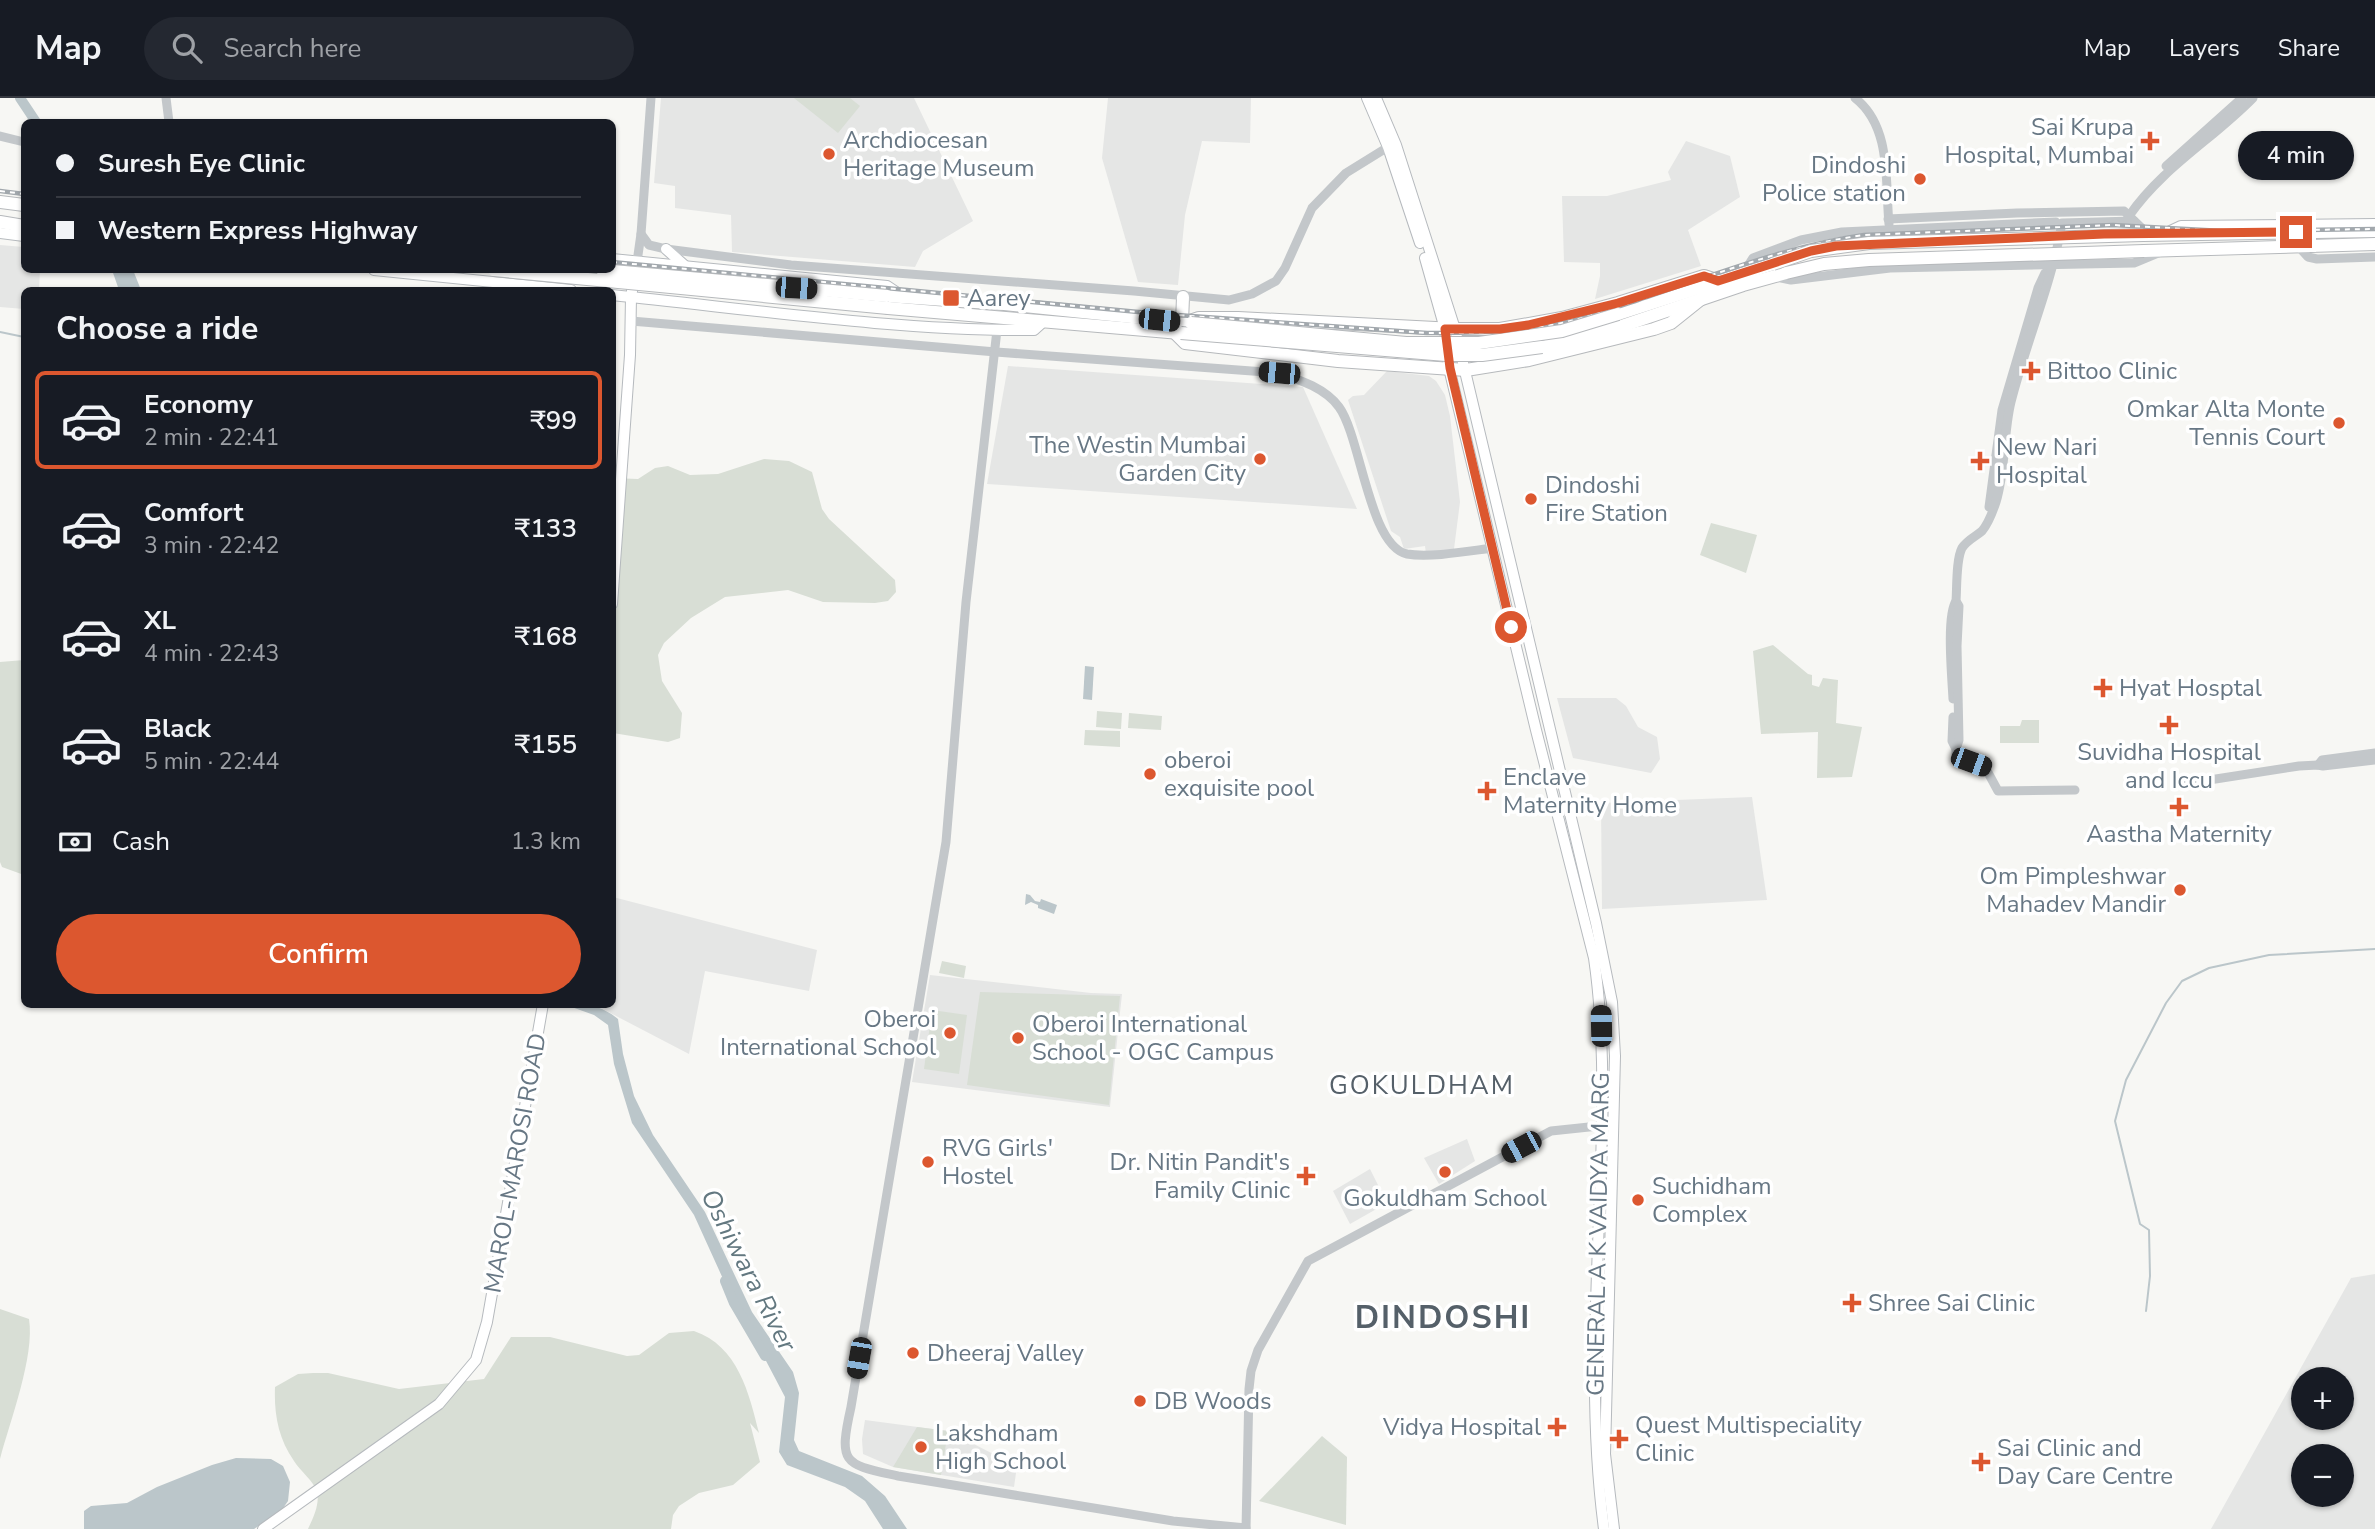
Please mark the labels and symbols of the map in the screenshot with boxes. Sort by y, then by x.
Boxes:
place label: Sai Krupa Hospital, Mumbai [1944,111,2134,171]
place label: Archdiocesan Heritage Museum [843,124,1035,184]
callout: 4 min [2238,130,2354,180]
marker: Sai Krupa Hospital, Mumbai [2140,131,2160,151]
marker: Archdiocesan Heritage Museum [821,146,837,162]
place label: Dindoshi Police station [1762,149,1906,209]
marker: Dindoshi Police station [1912,171,1928,187]
route end [2280,216,2312,248]
car [775,276,818,300]
place label: Aarey [967,282,1031,314]
marker: Aarey [941,288,961,308]
car [1138,307,1181,333]
place label: Bittoo Clinic [2047,355,2177,387]
car [1258,361,1301,385]
marker: Bittoo Clinic [2021,361,2041,381]
place label: Omkar Alta Monte Tennis Court [2126,393,2326,453]
marker: Omkar Alta Monte Tennis Court [2331,415,2347,431]
place label: The Westin Mumbai Garden City [1029,429,1247,489]
place label: New Nari Hospital [1996,431,2097,491]
marker: The Westin Mumbai Garden City [1252,451,1268,467]
marker: New Nari Hospital [1970,451,1990,471]
place label: Dindoshi Fire Station [1545,469,1668,529]
marker: Dindoshi Fire Station [1523,491,1539,507]
route start [1495,611,1527,643]
place label: Hyat Hosptal [2119,672,2262,704]
marker: Hyat Hosptal [2093,678,2113,698]
marker: Suvidha Hospital and Iccu [2159,715,2179,735]
place label: Suvidha Hospital and Iccu [2077,736,2261,796]
place label: oberoi exquisite pool [1164,744,1314,804]
car [1948,745,1995,779]
place label: Enclave Maternity Home [1503,761,1677,821]
marker: oberoi exquisite pool [1142,766,1158,782]
marker: Enclave Maternity Home [1477,781,1497,801]
marker: Aastha Maternity [2169,797,2189,817]
place label: Aastha Maternity [2086,818,2272,850]
place label: Om Pimpleshwar Mahadev Mandir [1980,860,2166,920]
marker: Om Pimpleshwar Mahadev Mandir [2172,882,2188,898]
place label: Oberoi International School [720,1003,936,1063]
car [1591,1005,1612,1047]
place label: Oberoi International School - OGC Campus [1032,1008,1274,1068]
marker: Oberoi International School [942,1025,958,1041]
street label: MAROL-MAROSI ROAD [476,1030,554,1296]
marker: Oberoi International School - OGC Campus [1010,1030,1026,1046]
district label: GOKULDHAM [1329,1068,1515,1103]
street label: GENERAL A K VAIDYA MARG [1579,1072,1617,1396]
car [1498,1128,1545,1166]
place label: RVG Girls' Hostel [942,1132,1053,1192]
place label: Dr. Nitin Pandit's Family Clinic [1110,1146,1290,1206]
marker: RVG Girls' Hostel [920,1154,936,1170]
marker: Gokuldham School [1437,1164,1453,1180]
marker: Dr. Nitin Pandit's Family Clinic [1296,1166,1316,1186]
place label: Suchidham Complex [1652,1170,1771,1230]
place label: Gokuldham School [1343,1182,1547,1214]
water label: Oshiwara River [693,1183,805,1358]
marker: Suchidham Complex [1630,1192,1646,1208]
place label: Shree Sai Clinic [1868,1287,2035,1319]
marker: Shree Sai Clinic [1842,1293,1862,1313]
district label: DINDOSHI [1355,1296,1531,1339]
car [846,1335,873,1381]
place label: Dheeraj Valley [927,1337,1085,1369]
marker: Dheeraj Valley [905,1345,921,1361]
place label: DB Woods [1154,1385,1271,1417]
marker: DB Woods [1132,1393,1148,1409]
place label: Quest Multispeciality Clinic [1635,1409,1862,1469]
place label: Vidya Hospital [1382,1411,1541,1443]
place label: Lakshdham High School [935,1417,1066,1477]
marker: Vidya Hospital [1547,1417,1567,1437]
marker: Quest Multispeciality Clinic [1609,1429,1629,1449]
place label: Sai Clinic and Day Care Centre [1997,1432,2173,1492]
marker: Lakshdham High School [913,1439,929,1455]
marker: Sai Clinic and Day Care Centre [1971,1452,1991,1472]

